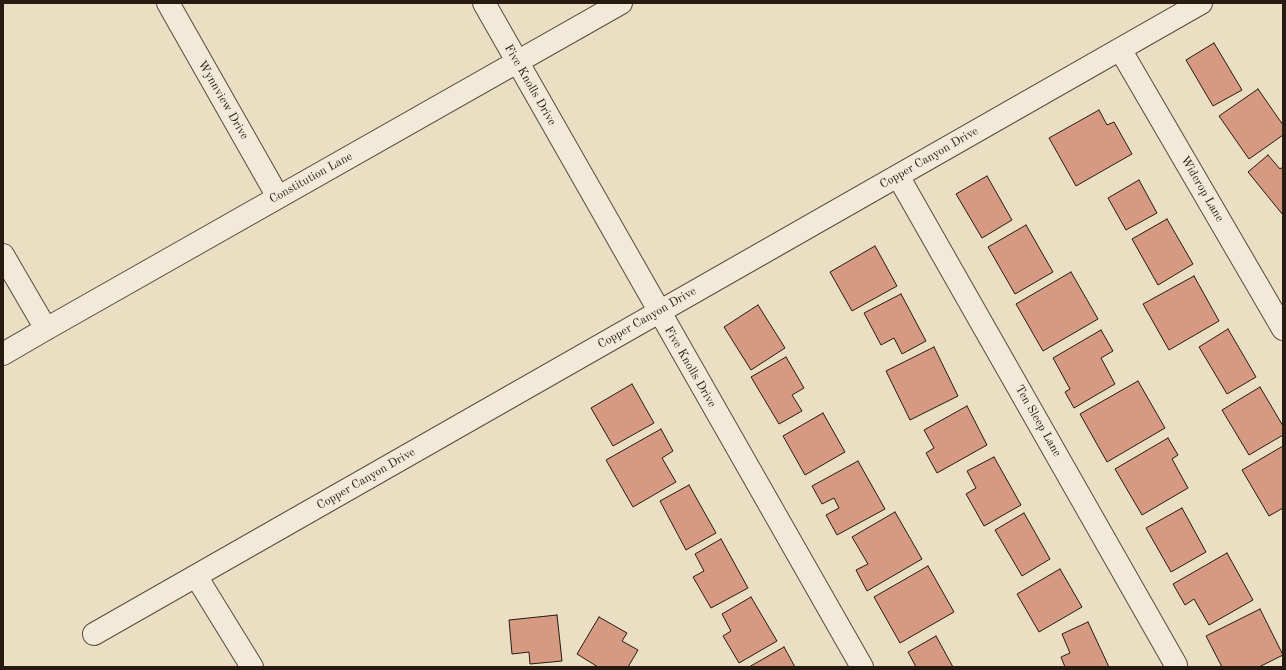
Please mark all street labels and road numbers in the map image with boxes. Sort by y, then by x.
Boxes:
street label: Five Knolls Drive [501,42,559,128]
street label: Wynnview Drive [195,58,251,142]
street label: Copper Canyon Drive [877,124,981,192]
street label: Constitution Lane [267,149,355,207]
street label: Widerop Lane [1177,153,1227,225]
street label: Copper Canyon Drive [595,284,699,352]
street label: Five Knolls Drive [661,324,719,410]
street label: Ten Sleep Lane [1012,383,1064,459]
street label: Copper Canyon Drive [314,445,418,513]

